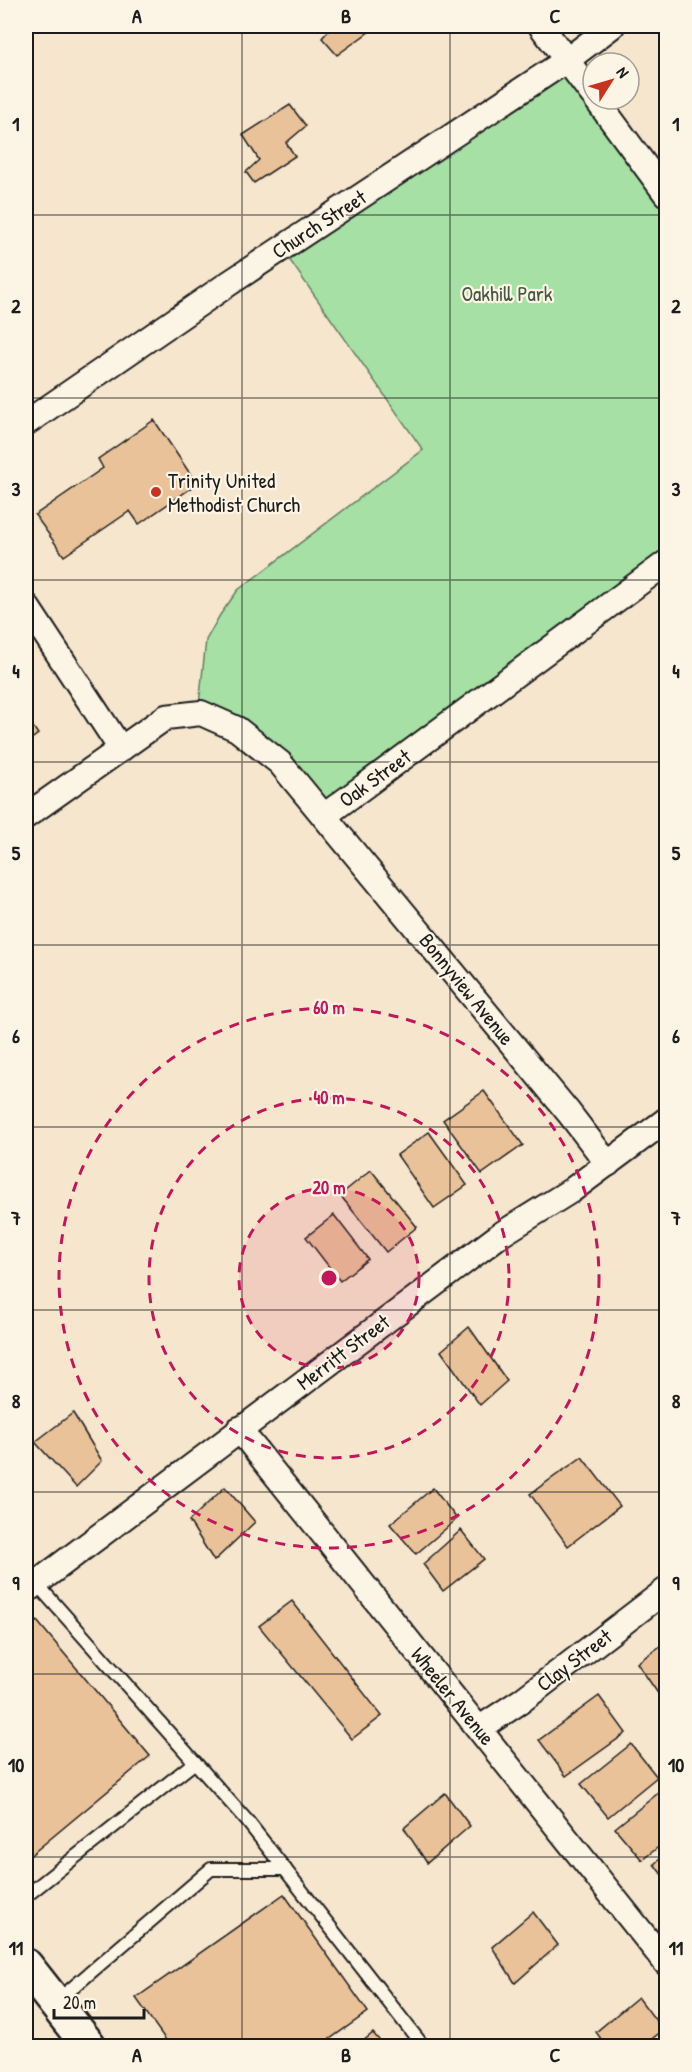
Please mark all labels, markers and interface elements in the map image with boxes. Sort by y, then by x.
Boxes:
text: A [132,2,142,29]
text: B [341,2,351,29]
text: C [550,2,561,29]
north arrow [581,51,641,111]
text: N [612,62,635,82]
text: 1 [12,110,20,137]
text: 1 [672,110,680,137]
street label: Church Street [266,182,373,265]
park label: Oakhill Park [461,279,553,308]
text: 2 [11,292,21,319]
text: 2 [671,292,681,319]
place label: Trinity United Methodist Church [168,466,300,519]
text: 3 [12,475,21,502]
text: 3 [672,475,681,502]
marker: Trinity United Methodist Church [149,485,163,499]
text: 4 [12,657,20,684]
text: 4 [672,657,680,684]
street label: Oak Street [333,742,417,814]
text: 5 [12,839,21,866]
text: 5 [672,839,681,866]
street label: Bonnyview Avenue [413,927,521,1051]
text: 60 m [313,995,345,1020]
text: 6 [12,1022,20,1049]
text: 6 [672,1022,680,1049]
text: 40 m [313,1085,345,1110]
text: 20 m [313,1175,345,1200]
text: 7 [10,1204,21,1231]
text: 7 [670,1204,681,1231]
centre of rings [319,1268,339,1288]
street label: Merritt Street [290,1307,396,1397]
text: 8 [12,1387,21,1414]
text: 8 [672,1387,681,1414]
text: 9 [12,1569,20,1596]
text: 9 [672,1569,680,1596]
street label: Clay Street [530,1621,618,1698]
street label: Wheeler Avenue [404,1641,502,1751]
text: 10 [8,1751,24,1778]
text: 10 [668,1751,684,1778]
text: 11 [9,1934,23,1961]
text: 11 [669,1934,683,1961]
scale bar [54,1982,144,2020]
text: 20 m [63,1990,96,2015]
text: A [132,2041,142,2068]
text: B [341,2041,351,2068]
text: C [550,2041,561,2068]

